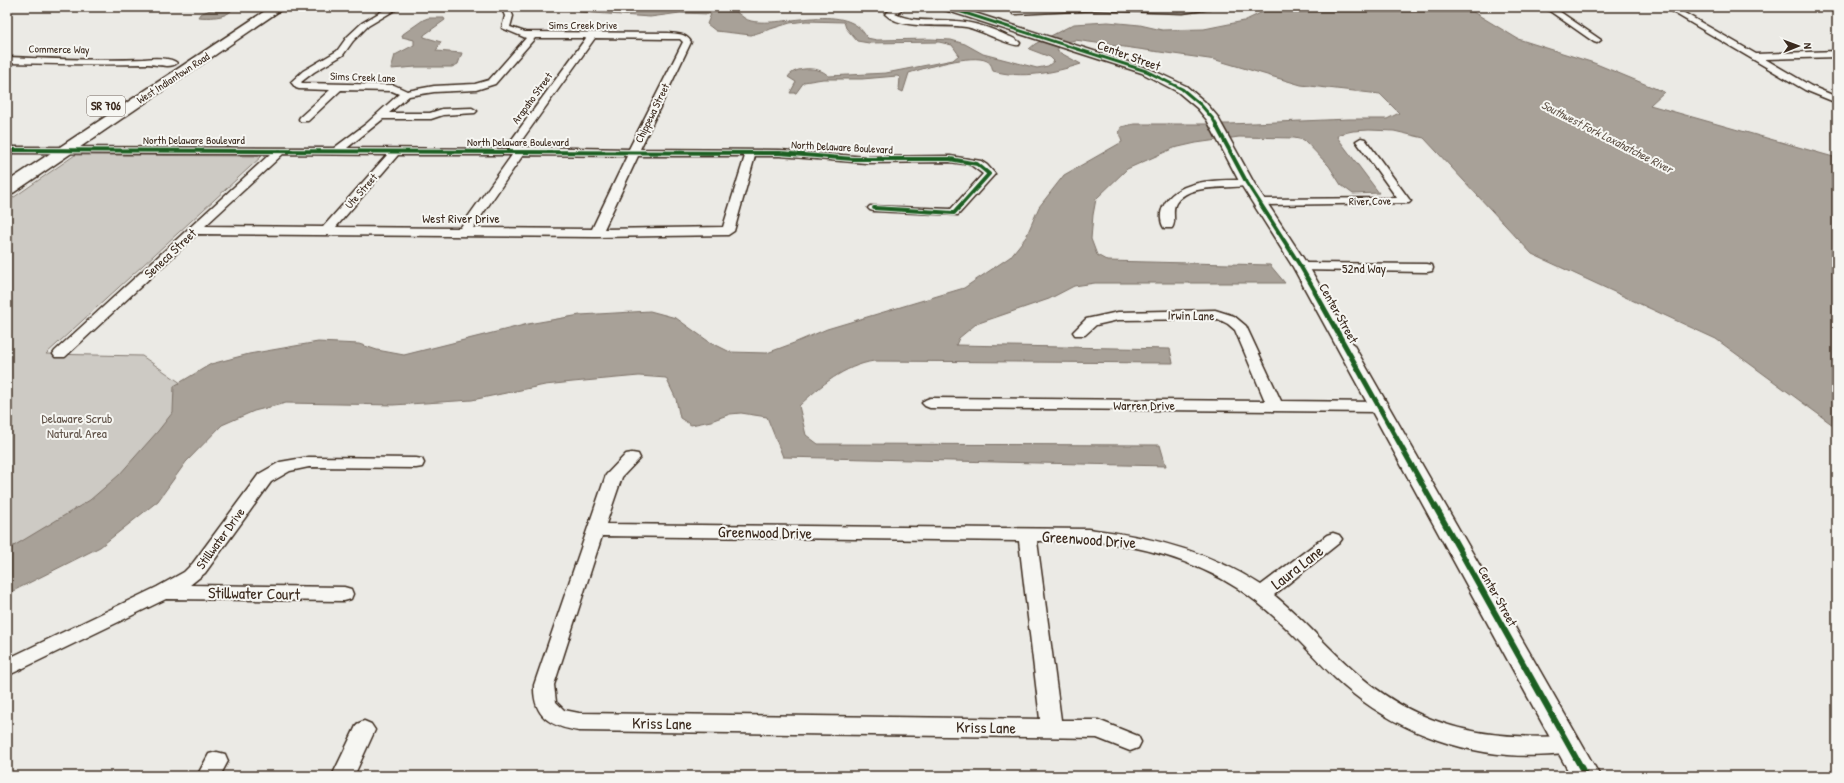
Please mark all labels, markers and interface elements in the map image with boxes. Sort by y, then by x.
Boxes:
street label: Sims Creek Drive [549,18,618,32]
north arrow [1778,26,1818,66]
street label: Center Street [1095,35,1164,75]
street label: Commerce Way [28,41,90,57]
text: N [1801,43,1815,49]
street label: West Indiantown Road [134,49,213,107]
street label: Sims Creek Lane [330,69,397,85]
street label: Arapaho Street [509,69,555,126]
street label: Chippewa Street [632,81,673,145]
road number: SR 706 [87,96,125,116]
water label: Southwest Fork Loxahatchee River [1539,96,1677,178]
street label: North Delaware Boulevard [143,133,246,147]
street label: North Delaware Boulevard [467,135,570,149]
street label: North Delaware Boulevard [791,137,894,157]
street label: Ute Street [342,170,380,212]
street label: River Cove [1349,194,1392,208]
street label: West River Drive [422,209,500,227]
street label: Seneca Street [140,224,201,282]
street label: 52nd Way [1342,259,1387,277]
street label: Center Street [1315,280,1363,347]
street label: Irwin Lane [1167,306,1215,324]
street label: Warren Drive [1113,396,1175,414]
park label: Delaware Scrub Natural Area [42,409,112,442]
street label: Stillwater Drive [192,504,248,572]
street label: Greenwood Drive [718,520,813,544]
street label: Greenwood Drive [1041,525,1137,553]
street label: Laura Lane [1266,539,1328,594]
street label: Center Street [1474,563,1522,630]
street label: Stillwater Court [208,581,301,605]
street label: Kriss Lane [632,711,693,735]
street label: Kriss Lane [956,715,1017,739]

